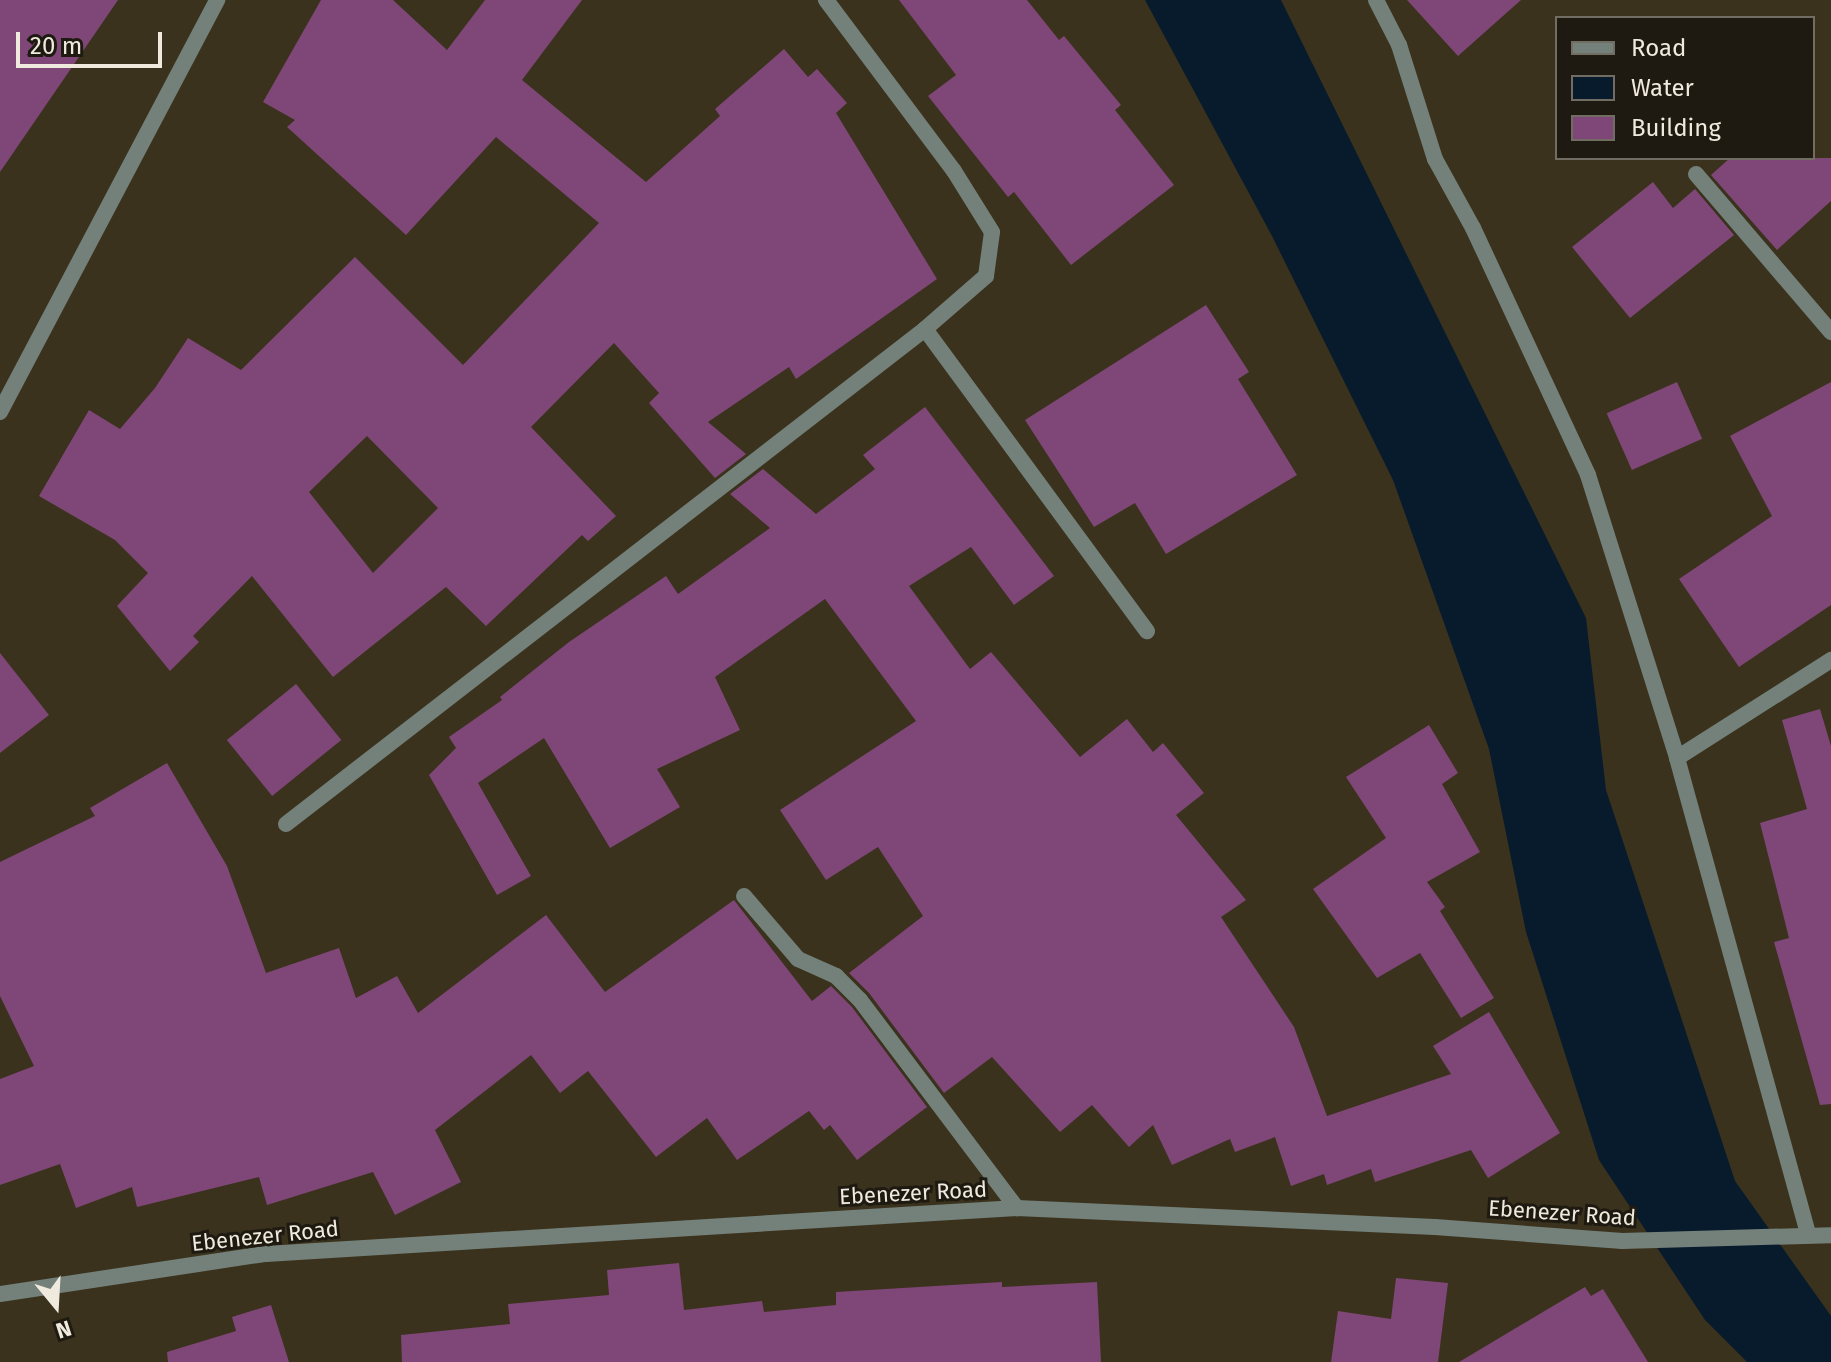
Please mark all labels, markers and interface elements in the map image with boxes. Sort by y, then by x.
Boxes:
scale bar [20,16,166,66]
legend [1555,16,1815,160]
text: 20 m [30,32,82,60]
text: Road [1631,34,1686,62]
text: Water [1631,74,1694,102]
text: Building [1631,114,1721,142]
street label: Ebenezer Road [838,1176,988,1210]
street label: Ebenezer Road [1487,1195,1637,1231]
street label: Ebenezer Road [190,1215,340,1257]
north arrow [16,1266,96,1346]
text: N [52,1314,75,1344]

